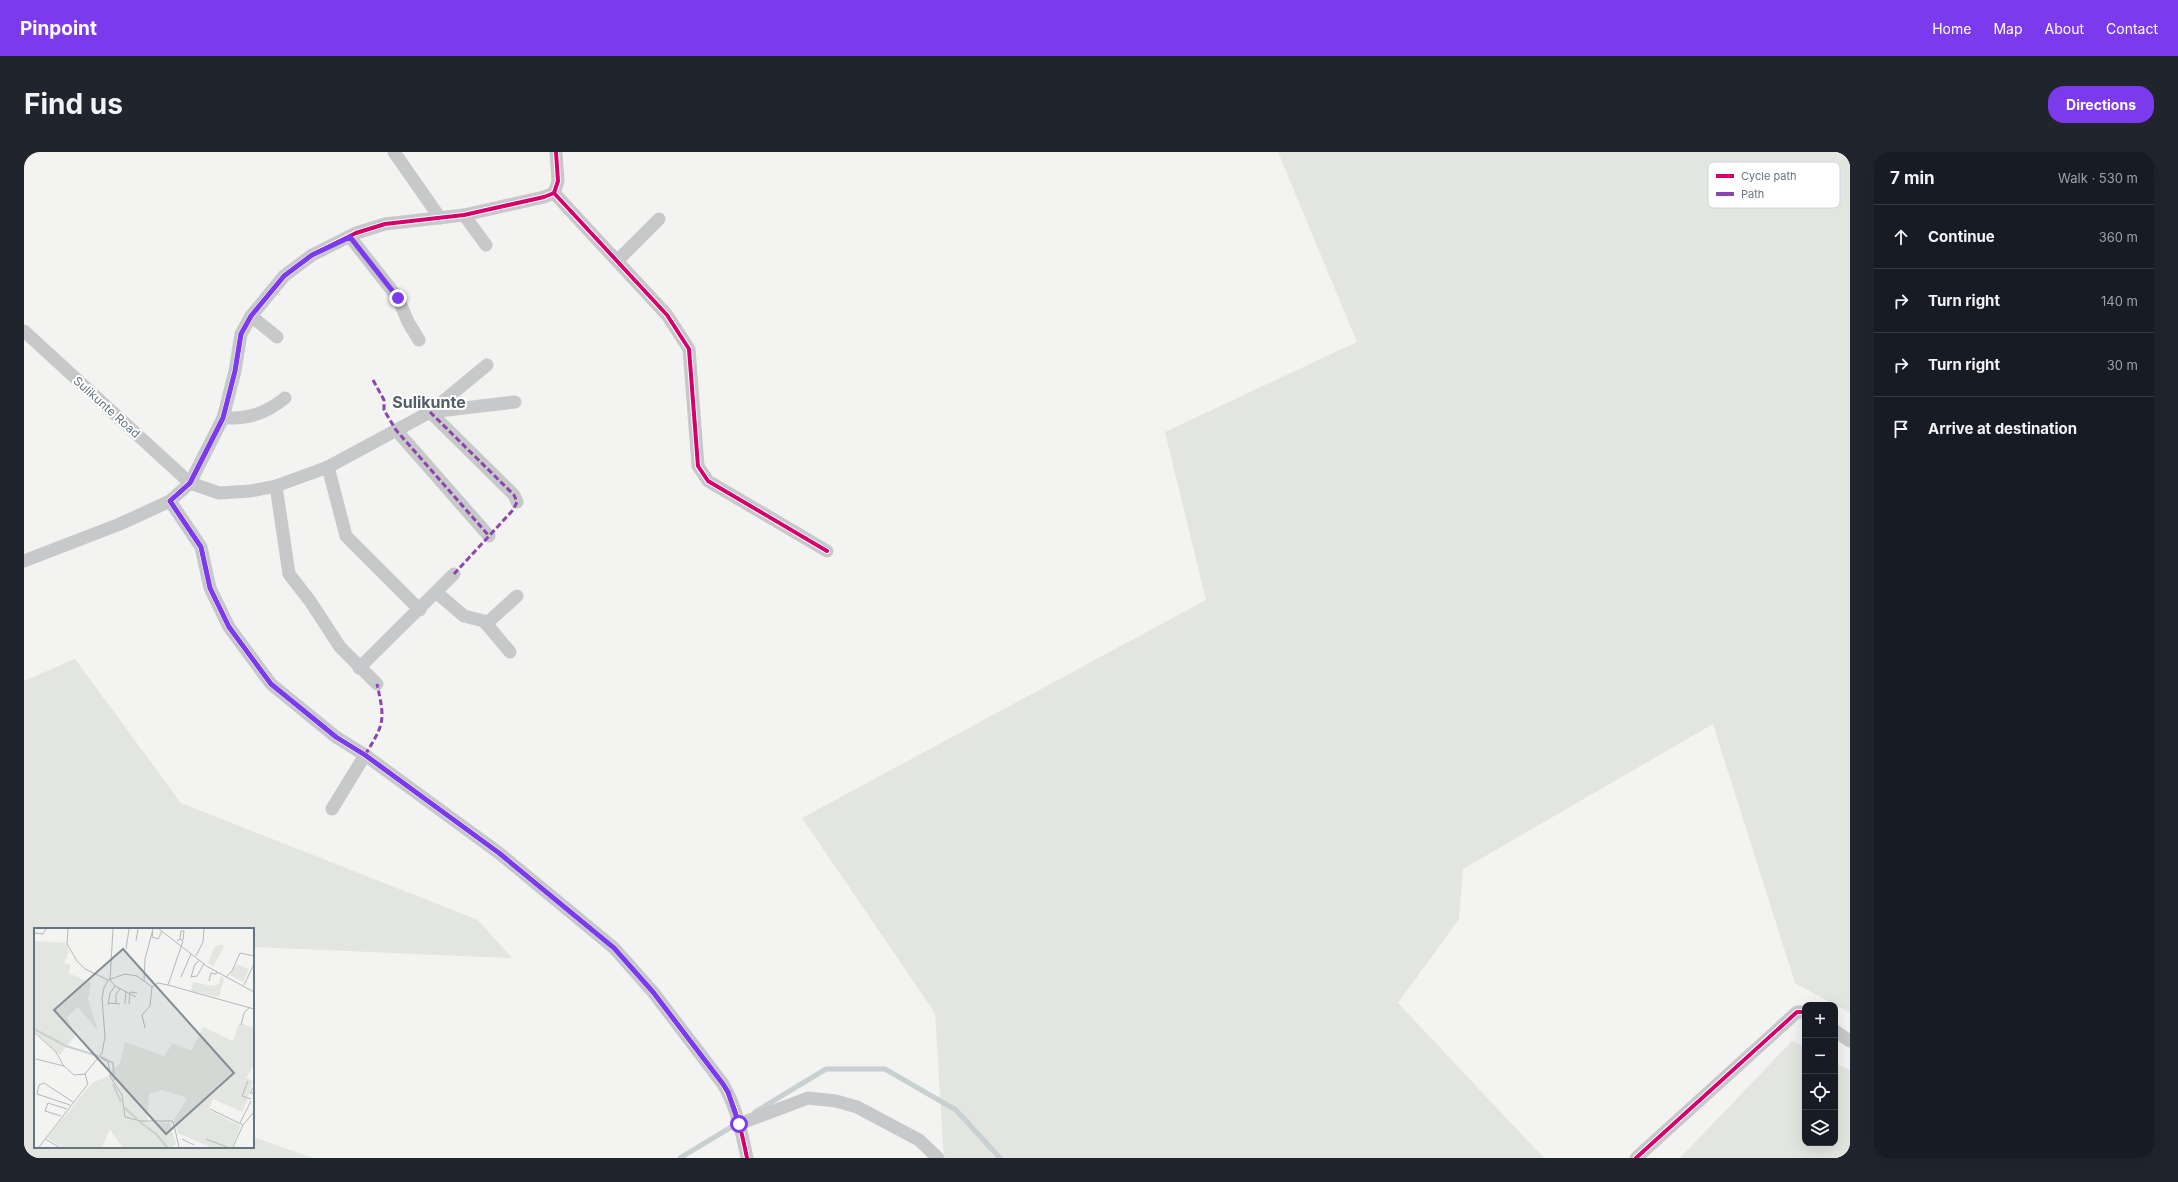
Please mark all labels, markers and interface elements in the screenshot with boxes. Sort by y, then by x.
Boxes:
text: Pinpoint [20,17,97,40]
text: Home [1932,20,1971,37]
text: Map [1993,20,2023,37]
text: About [2045,20,2084,37]
text: Contact [2106,20,2158,37]
button: Directions [2048,86,2154,123]
text: Find us [24,87,123,121]
legend [1708,162,1840,208]
text: 7 min [1890,168,1935,188]
text: Cycle path [1741,169,1797,183]
text: Walk · 530 m [2058,170,2138,186]
text: Path [1741,187,1764,201]
icon: ahead [1890,226,1912,248]
text: Continue [1928,227,1995,246]
text: 360 m [2099,229,2138,245]
route end [389,289,407,307]
icon: right [1890,290,1912,312]
text: Turn right [1928,291,2000,310]
text: 140 m [2101,293,2138,309]
icon: right [1890,354,1912,376]
text: Turn right [1928,355,2000,374]
text: 30 m [2107,357,2138,373]
street label: Sulikunte Road [71,373,143,441]
district label: Sulikunte [392,392,466,412]
icon: arrive [1890,418,1912,440]
text: Arrive at destination [1928,419,2077,438]
inset map [34,928,254,1148]
map controls [1802,1002,1838,1146]
button: + [1802,1002,1838,1038]
button: − [1802,1038,1838,1074]
button: locate [1802,1074,1838,1110]
button: layers [1802,1110,1838,1146]
route start [730,1115,748,1133]

